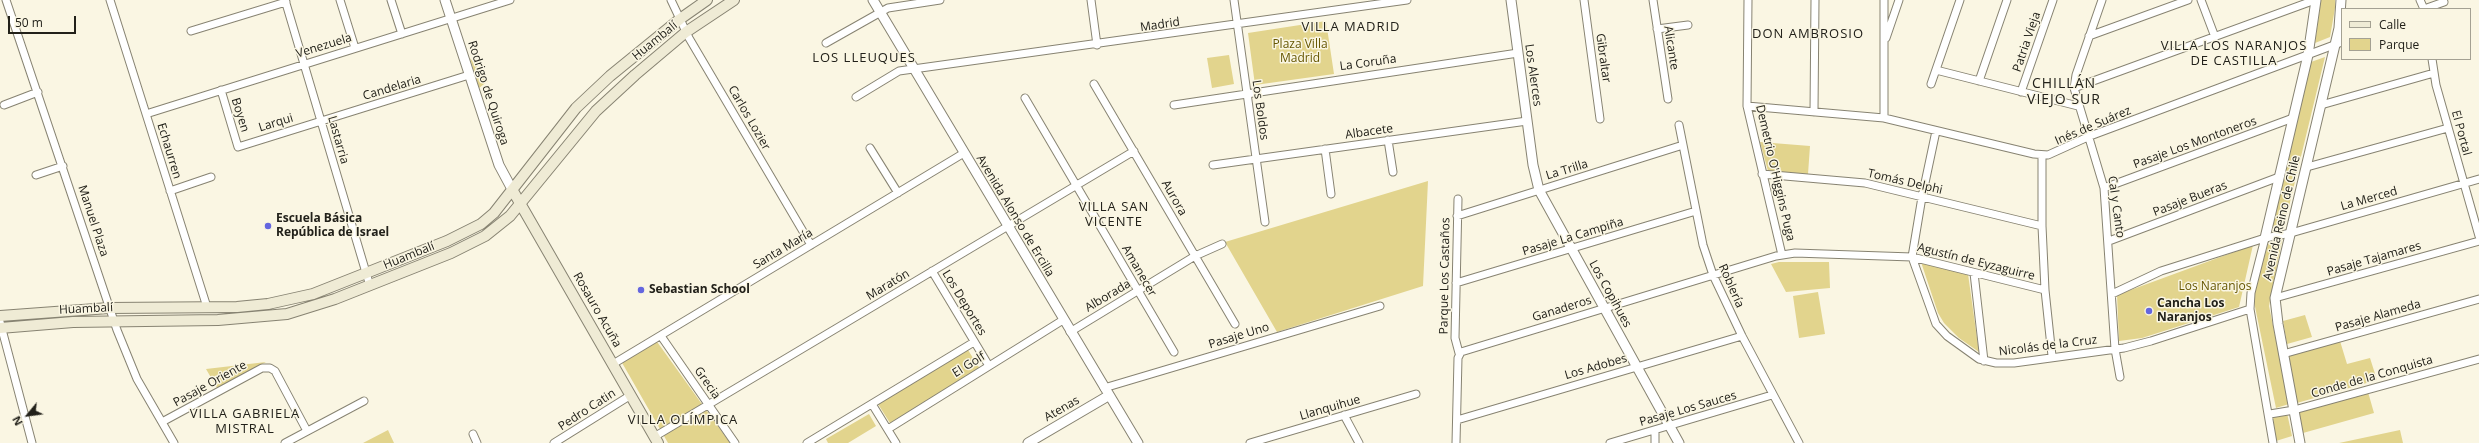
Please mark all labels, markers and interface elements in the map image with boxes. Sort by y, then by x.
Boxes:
scale bar [10,8,78,34]
legend [2341,8,2471,60]
street label: Patria Vieja [2010,10,2044,74]
text: 50 m [15,14,43,31]
street label: Madrid [1139,15,1181,35]
text: Calle [2379,16,2406,33]
street label: Huambalí [629,18,681,64]
district label: VILLA MADRID [1302,19,1400,35]
street label: Alicante [1660,25,1682,71]
district label: DON AMBROSIO [1752,26,1864,42]
street label: Venezuela [294,31,354,61]
street label: Gibraltar [1592,32,1614,84]
text: Parque [2379,36,2419,53]
park label: Plaza Villa Madrid [1272,38,1328,66]
district label: VILLA LOS NARANJOS DE CASTILLA [2161,38,2307,69]
street label: Rodrigo de Quiroga [464,39,512,147]
street label: Los Alerces [1522,43,1544,107]
district label: LOS LLEUQUES [812,50,916,66]
street label: La Coruña [1339,52,1397,74]
street label: Candelaria [361,72,423,104]
district label: CHILLÁN VIEJO SUR [2027,76,2101,108]
street label: Los Boldos [1249,79,1271,141]
street label: Carlos Lozier [725,83,773,153]
street label: Boyen [228,96,252,134]
street label: Demetrio O'Higgins Puga [1752,103,1798,243]
street label: Inés de Suárez [2053,103,2133,149]
street label: El Portal [2448,109,2474,157]
street label: Larqui [257,111,295,135]
street label: Lastarria [324,114,352,166]
street label: Pasaje Los Montoneros [2131,114,2259,172]
street label: Echaurren [154,121,184,181]
street label: Albacete [1344,122,1394,142]
street label: Avenida Alonso de Ercilla [973,153,1057,279]
street label: Avenida Reino de Chile [2261,154,2303,282]
street label: La Trilla [1544,157,1590,183]
street label: Tomás Delphi [1866,166,1944,198]
street label: Cal y Canto [2105,175,2127,239]
street label: Aurora [1158,178,1190,218]
street label: Pasaje Bueras [2151,178,2229,220]
street label: Manuel Plaza [75,183,111,259]
street label: La Merced [2339,184,2399,214]
district label: VILLA SAN VICENTE [1079,199,1149,230]
place label: Escuela Básica República de Israel [276,212,389,240]
street label: Pasaje La Campiña [1521,215,1625,259]
street label: Parque Los Castaños [1437,217,1453,335]
marker: Escuela Básica República de Israel [263,221,273,231]
street label: Santa María [751,226,815,272]
street label: Huambalí [381,239,437,273]
street label: Pasaje Tajamares [2325,239,2423,279]
street label: Agustín de Eyzaguirre [1916,240,2036,284]
street label: Amanecer [1119,243,1159,299]
street label: Los Copihues [1586,258,1634,330]
street label: Roblería [1715,262,1747,310]
street label: Maratón [864,266,912,304]
street label: Los Deportes [939,268,989,338]
street label: Rosauro Acuña [570,270,624,350]
street label: Alborada [1083,277,1133,315]
park label: Los Naranjos [2179,280,2251,294]
place label: Sebastian School [649,283,750,297]
marker: Sebastian School [636,285,646,295]
street label: Ganaderos [1531,293,1593,325]
place label: Cancha Los Naranjos [2157,297,2224,325]
street label: Pasaje Alameda [2334,297,2422,335]
street label: Huambalí [59,300,113,318]
marker: Cancha Los Naranjos [2144,306,2154,316]
street label: Pasaje Uno [1207,320,1271,352]
street label: Nicolás de la Cruz [1998,333,2098,359]
street label: El Golf [950,349,988,381]
street label: Los Adobes [1563,351,1629,383]
street label: Conde de la Conquista [2310,353,2434,401]
street label: Pasaje Oriente [171,358,249,410]
street label: Grecia [691,364,723,402]
street label: Pedro Catin [556,386,618,434]
street label: Pasaje Los Sauces [1638,388,1738,430]
street label: Llanquihue [1298,392,1362,424]
street label: Atenas [1042,393,1082,425]
north arrow [8,395,48,435]
district label: VILLA GABRIELA MISTRAL [190,406,300,437]
district label: VILLA OLÍMPICA [628,412,738,428]
text: N [8,414,26,429]

